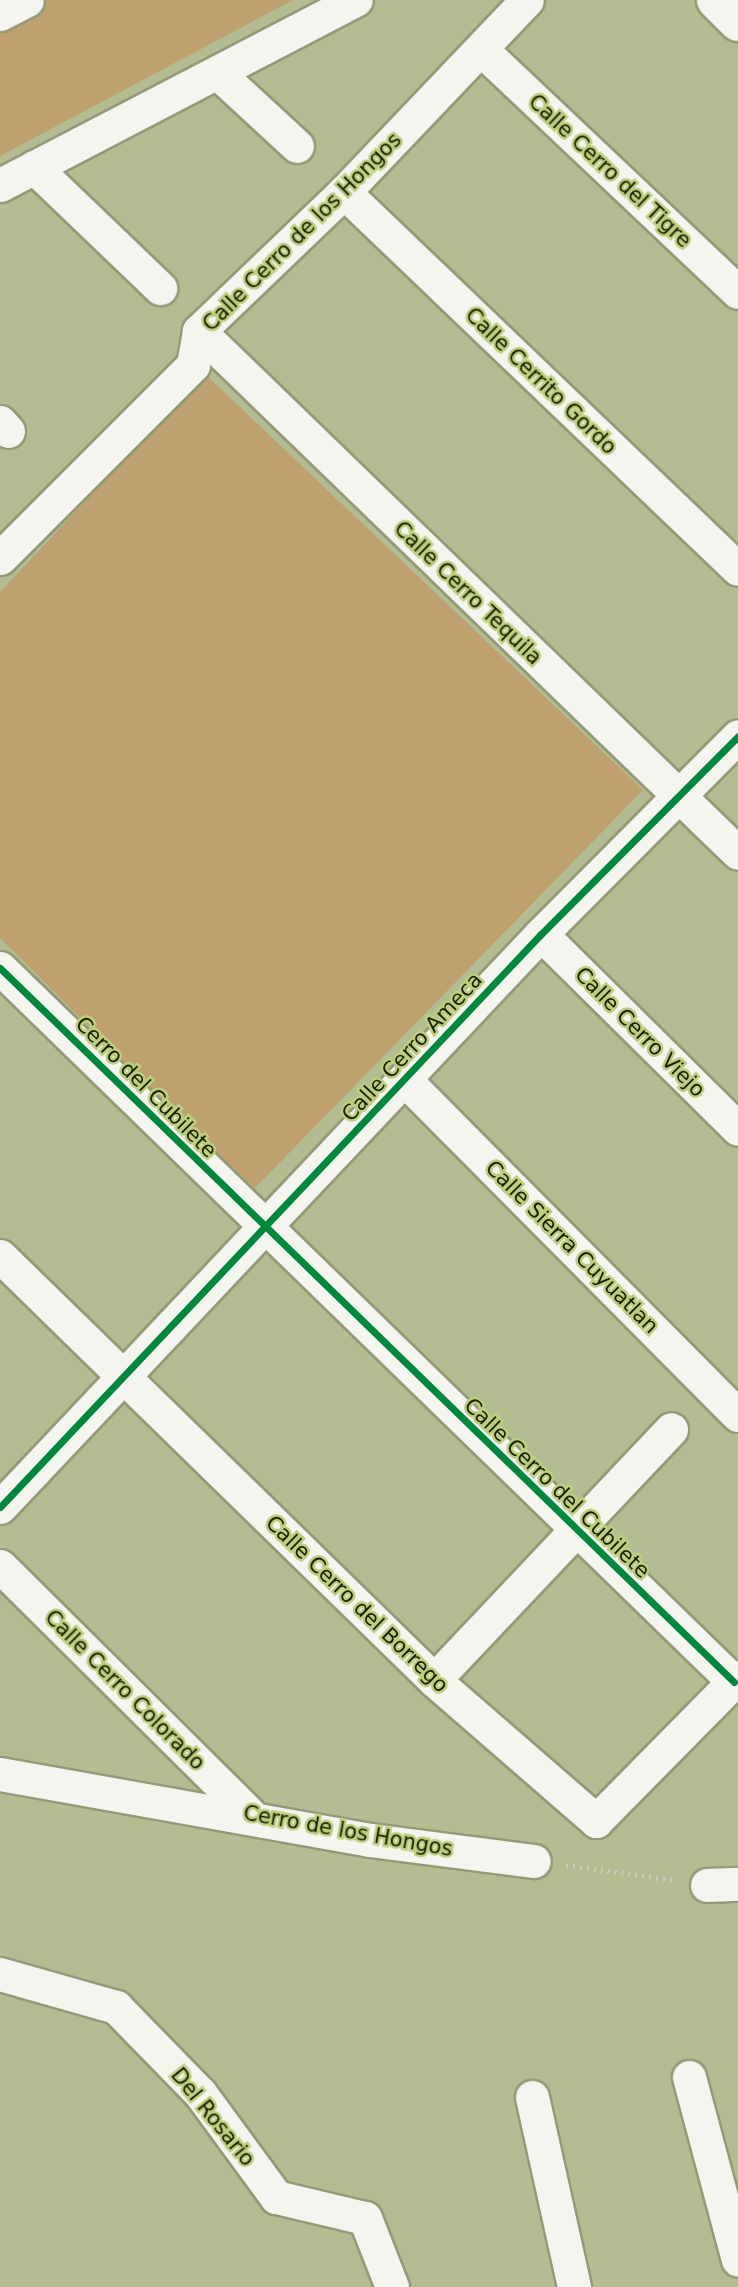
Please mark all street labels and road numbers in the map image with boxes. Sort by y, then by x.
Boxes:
street label: Calle Cerro del Tigre [523,89,697,253]
street label: Calle Cerro de los Hongos [197,127,407,337]
street label: Calle Cerrito Gordo [460,302,622,460]
street label: Calle Cerro Tequila [389,516,547,670]
street label: Calle Cerro Viejo [570,962,710,1102]
street label: Calle Cerro Ameca [336,967,488,1127]
street label: Cerro del Cubilete [70,1011,222,1163]
street label: Calle Sierra Cuyuatlan [480,1155,664,1339]
street label: Calle Cerro del Cubilete [459,1393,655,1583]
street label: Calle Cerro del Borrego [261,1510,453,1698]
street label: Calle Cerro Colorado [40,1605,210,1775]
street label: Cerro de los Hongos [242,1800,454,1862]
street label: Del Rosario [166,2063,260,2171]

